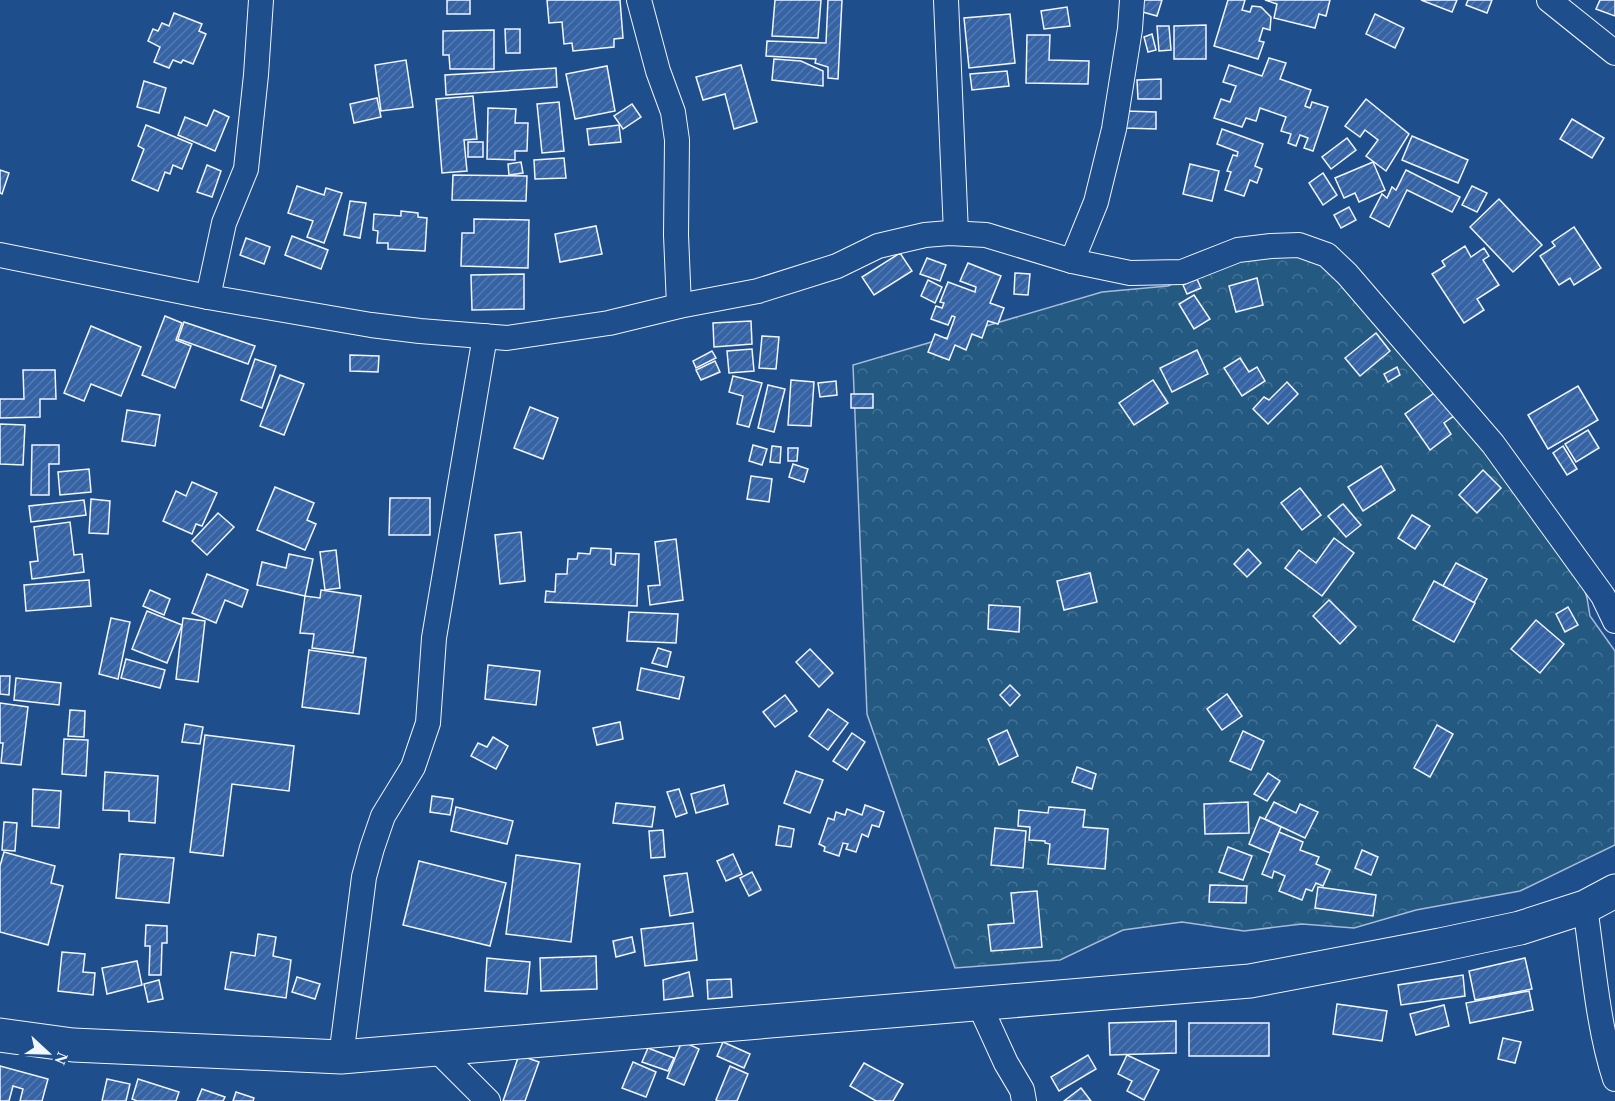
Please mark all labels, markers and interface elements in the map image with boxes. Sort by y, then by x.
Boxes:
north arrow [18,1023,78,1083]
text: N [51,1050,71,1067]

